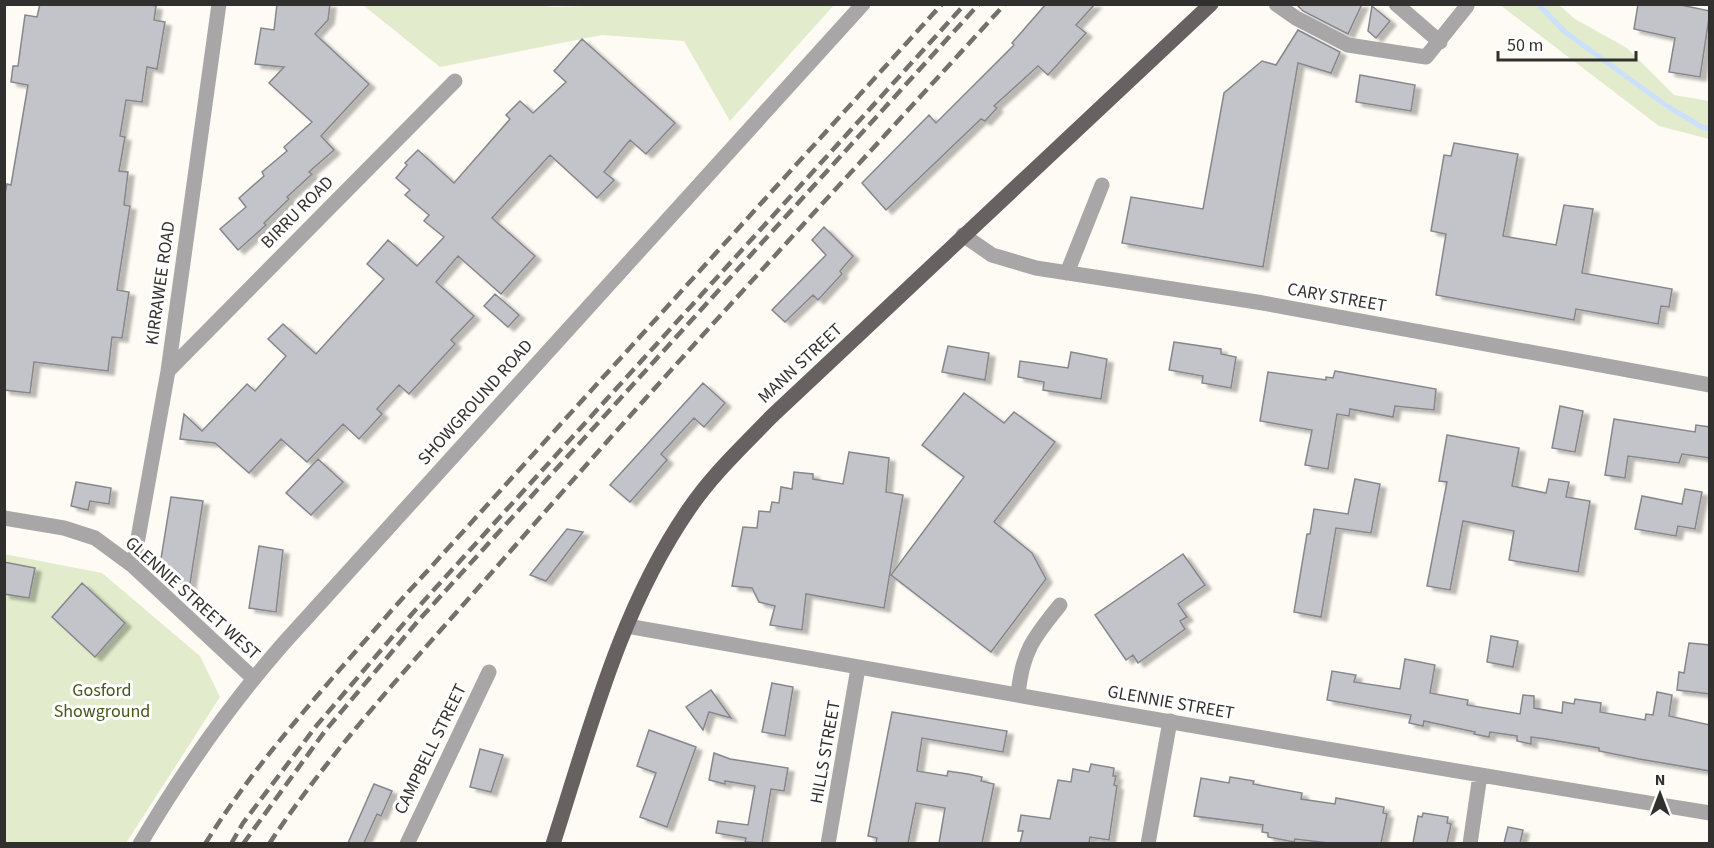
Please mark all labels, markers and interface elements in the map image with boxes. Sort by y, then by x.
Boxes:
scale bar [1498,24,1636,62]
text: 50 m [1507,33,1543,58]
street label: BIRRU ROAD [255,170,339,254]
street label: KIRRAWEE ROAD [139,219,182,347]
street label: CARY STREET [1285,276,1389,319]
street label: MANN STREET [753,317,848,409]
street label: SHOWGROUND ROAD [412,334,539,471]
street label: GLENNIE STREET WEST [120,531,266,666]
park label: Gosford Showground [54,678,150,724]
street label: GLENNIE STREET [1106,679,1237,726]
street label: CAMPBELL STREET [388,680,473,819]
street label: HILLS STREET [804,698,847,806]
north arrow [1630,764,1690,824]
text: N [1655,769,1665,791]

